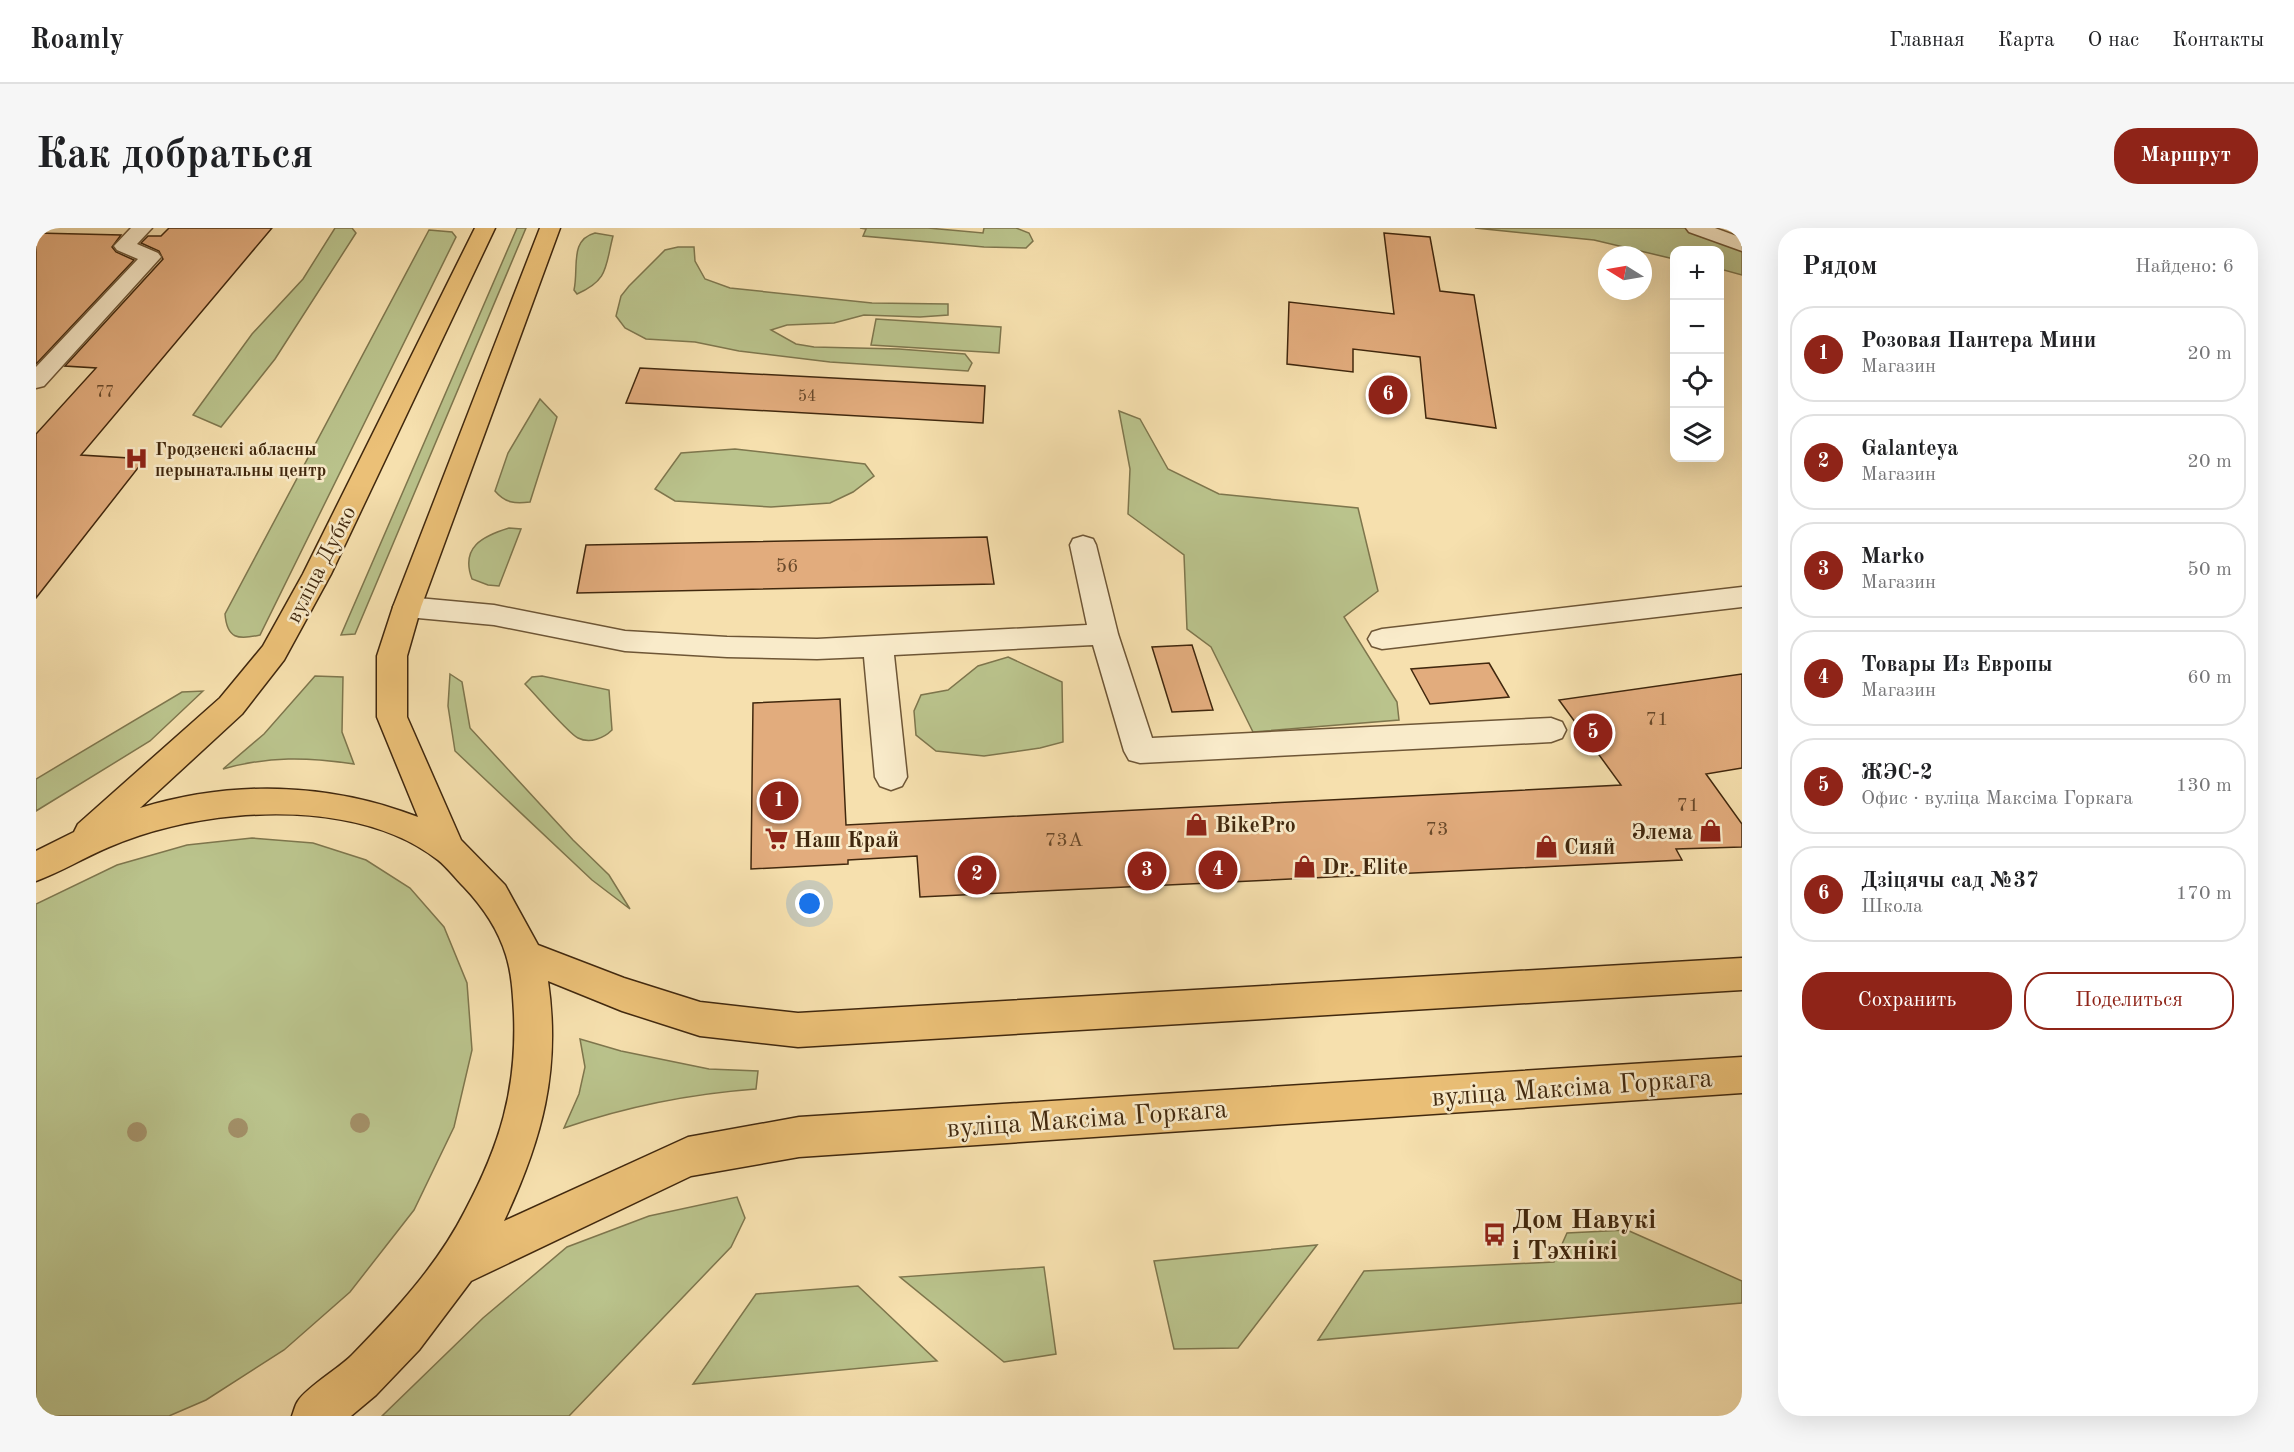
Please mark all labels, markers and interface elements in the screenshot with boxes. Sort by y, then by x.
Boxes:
text: Roamly [30,27,124,55]
text: Главная [1889,30,1965,51]
text: Карта [1998,30,2055,51]
text: О нас [2088,30,2139,51]
text: Контакты [2172,30,2264,51]
button: Маршрут [2114,128,2258,184]
text: Как добраться [36,135,313,177]
north arrow [1598,246,1652,300]
map controls [1670,246,1724,462]
button: + [1670,246,1724,300]
text: Рядом [1802,254,1877,280]
text: Найдено: 6 [2135,257,2234,277]
button: − [1670,300,1724,354]
text: Розовая Пантера Мини [1861,330,2096,352]
text: 1 [1818,344,1829,364]
text: 20 m [2187,344,2232,364]
button: locate [1670,354,1724,408]
text: Магазин [1861,357,1936,377]
pin: 6 [1368,372,1408,418]
house number: 77 [96,385,114,401]
house number: 54 [798,389,816,405]
button: layers [1670,408,1724,462]
text: Galanteya [1861,438,1958,460]
place label: Гродзенскі абласны перынатальны центр [155,441,326,480]
hospital icon: Гродзенскі абласны перынатальны центр [124,446,150,472]
text: 2 [1818,452,1829,472]
text: 20 m [2187,452,2232,472]
text: Магазин [1861,465,1936,485]
street label: вуліца Дубко [283,503,361,627]
text: Marko [1861,546,1925,568]
house number: 56 [775,557,799,577]
text: 3 [1818,560,1829,580]
text: 50 m [2187,560,2232,580]
text: Магазин [1861,573,1936,593]
text: Товары Из Европы [1861,654,2053,676]
text: 4 [1818,668,1829,688]
text: 60 m [2187,668,2232,688]
text: Магазин [1861,681,1936,701]
pin: 5 [1574,710,1612,756]
house number: 71 [1645,710,1669,730]
text: ЖЭС-2 [1861,762,1933,784]
text: 5 [1818,776,1829,796]
text: 130 m [2176,776,2232,796]
pin: 1 [760,778,798,824]
text: Офис · вуліца Максіма Горкага [1861,789,2133,809]
house number: 71 [1676,796,1700,816]
shop icon: BikePro [1184,811,1210,837]
place label: BikePro [1215,815,1296,837]
shop icon: Элема [1698,818,1724,844]
house number: 73 [1425,820,1449,840]
place label: Элема [1631,822,1693,844]
supermarket icon: Наш Край [763,826,789,852]
place label: Наш Край [794,830,899,852]
house number: 73А [1045,831,1083,851]
shop icon: Сияй [1533,833,1559,859]
place label: Сияй [1564,837,1615,859]
pin: 3 [1128,848,1166,894]
pin: 4 [1198,848,1238,892]
pin: 2 [958,852,996,898]
shop icon: Dr. Elite [1291,853,1317,879]
place label: Dr. Elite [1322,857,1408,879]
text: Дзіцячы сад №37 [1861,870,2039,892]
text: 6 [1818,884,1829,904]
text: 170 m [2176,884,2232,904]
your location [795,889,824,918]
text: Школа [1861,897,1923,917]
button: Сохранить [1802,972,2012,1030]
button: Поделиться [2024,972,2234,1030]
street label: вуліца Максіма Горкага [1431,1065,1713,1112]
street label: вуліца Максіма Горкага [946,1096,1228,1143]
place label: Дом Навукі і Тэхнікі [1512,1207,1656,1265]
bus stop icon: Дом Навукі і Тэхнікі [1481,1222,1507,1248]

